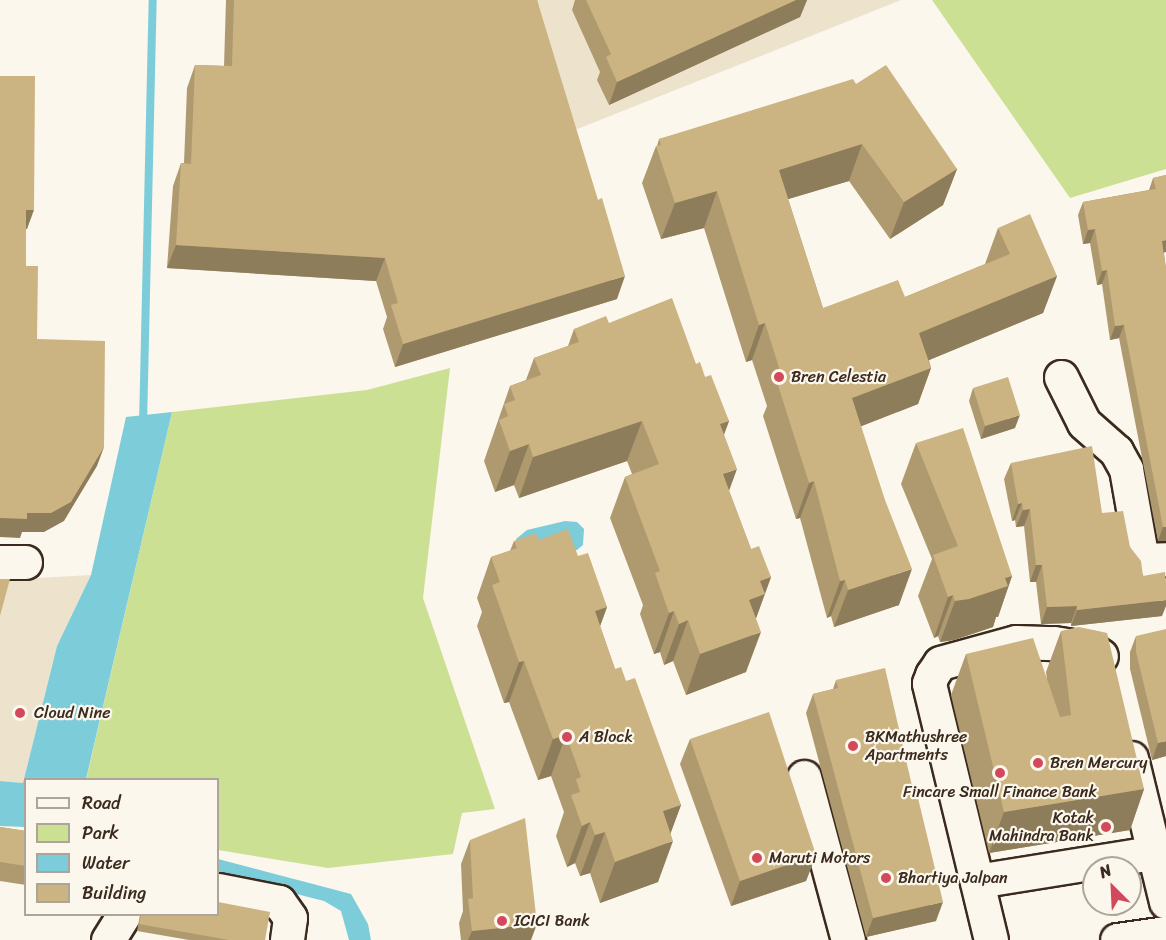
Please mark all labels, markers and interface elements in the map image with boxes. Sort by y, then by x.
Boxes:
place label: Bren Celestia [791,367,886,387]
marker: Bren Celestia [772,370,786,384]
place label: Cloud Nine [34,703,110,723]
marker: Cloud Nine [11,704,29,722]
place label: A Block [579,727,633,747]
place label: BKMathushree Apartments [865,727,967,765]
marker: A Block [560,730,574,744]
marker: BKMathushree Apartments [846,739,860,753]
place label: Bren Mercury [1050,753,1147,773]
marker: Bren Mercury [1031,756,1045,770]
marker: Fincare Small Finance Bank [993,766,1007,780]
legend [24,778,219,916]
place label: Fincare Small Finance Bank [903,782,1097,802]
text: Road [82,787,121,819]
place label: Kotak Mahindra Bank [989,808,1094,846]
text: Park [82,817,119,849]
marker: Kotak Mahindra Bank [1099,820,1113,834]
text: Water [82,847,129,879]
place label: Maruti Motors [769,848,870,868]
marker: Maruti Motors [750,851,764,865]
text: N [1094,855,1116,886]
north arrow [1082,856,1142,916]
place label: Bhartiya Jalpan [898,868,1008,888]
marker: Bhartiya Jalpan [879,871,893,885]
text: Building [82,877,146,909]
place label: ICICI Bank [514,911,590,931]
marker: ICICI Bank [495,914,509,928]

